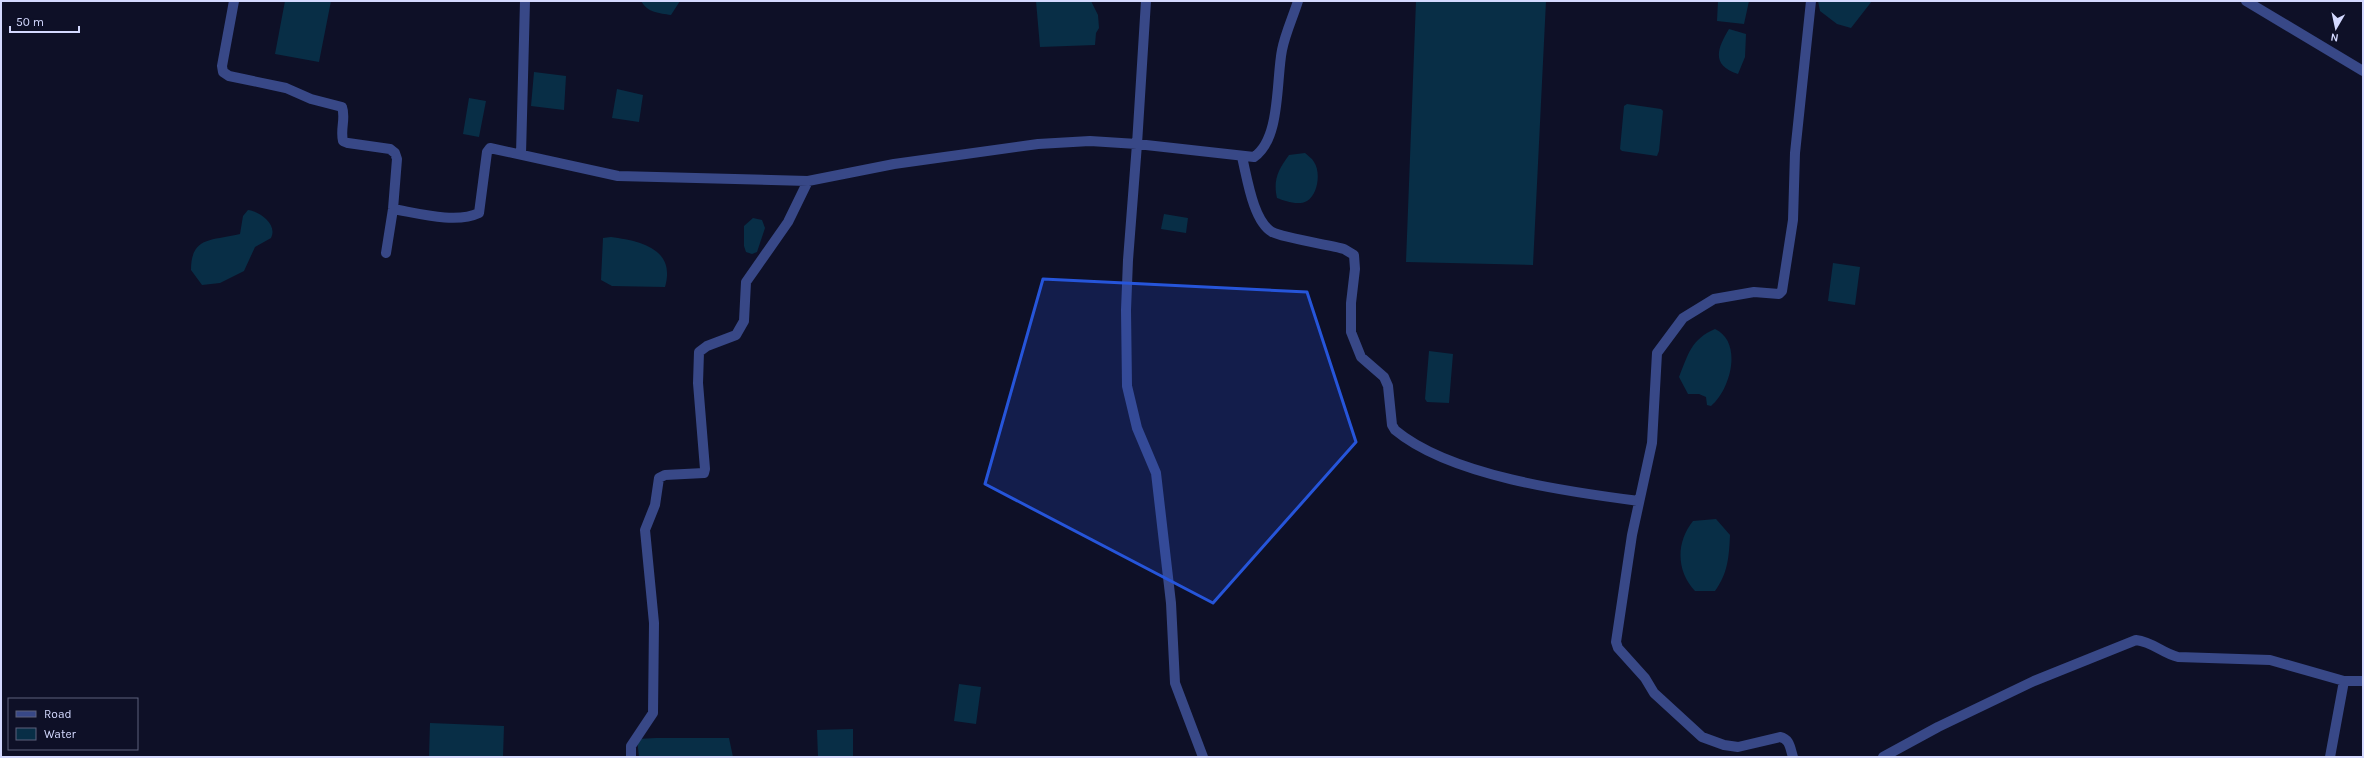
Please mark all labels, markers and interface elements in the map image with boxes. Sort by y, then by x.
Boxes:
scale bar [10,8,79,34]
north arrow [2316,8,2356,48]
text: 50 m [16,15,44,29]
text: N [2330,30,2339,44]
legend [8,698,138,750]
text: Road [44,707,72,721]
text: Water [44,727,77,741]

